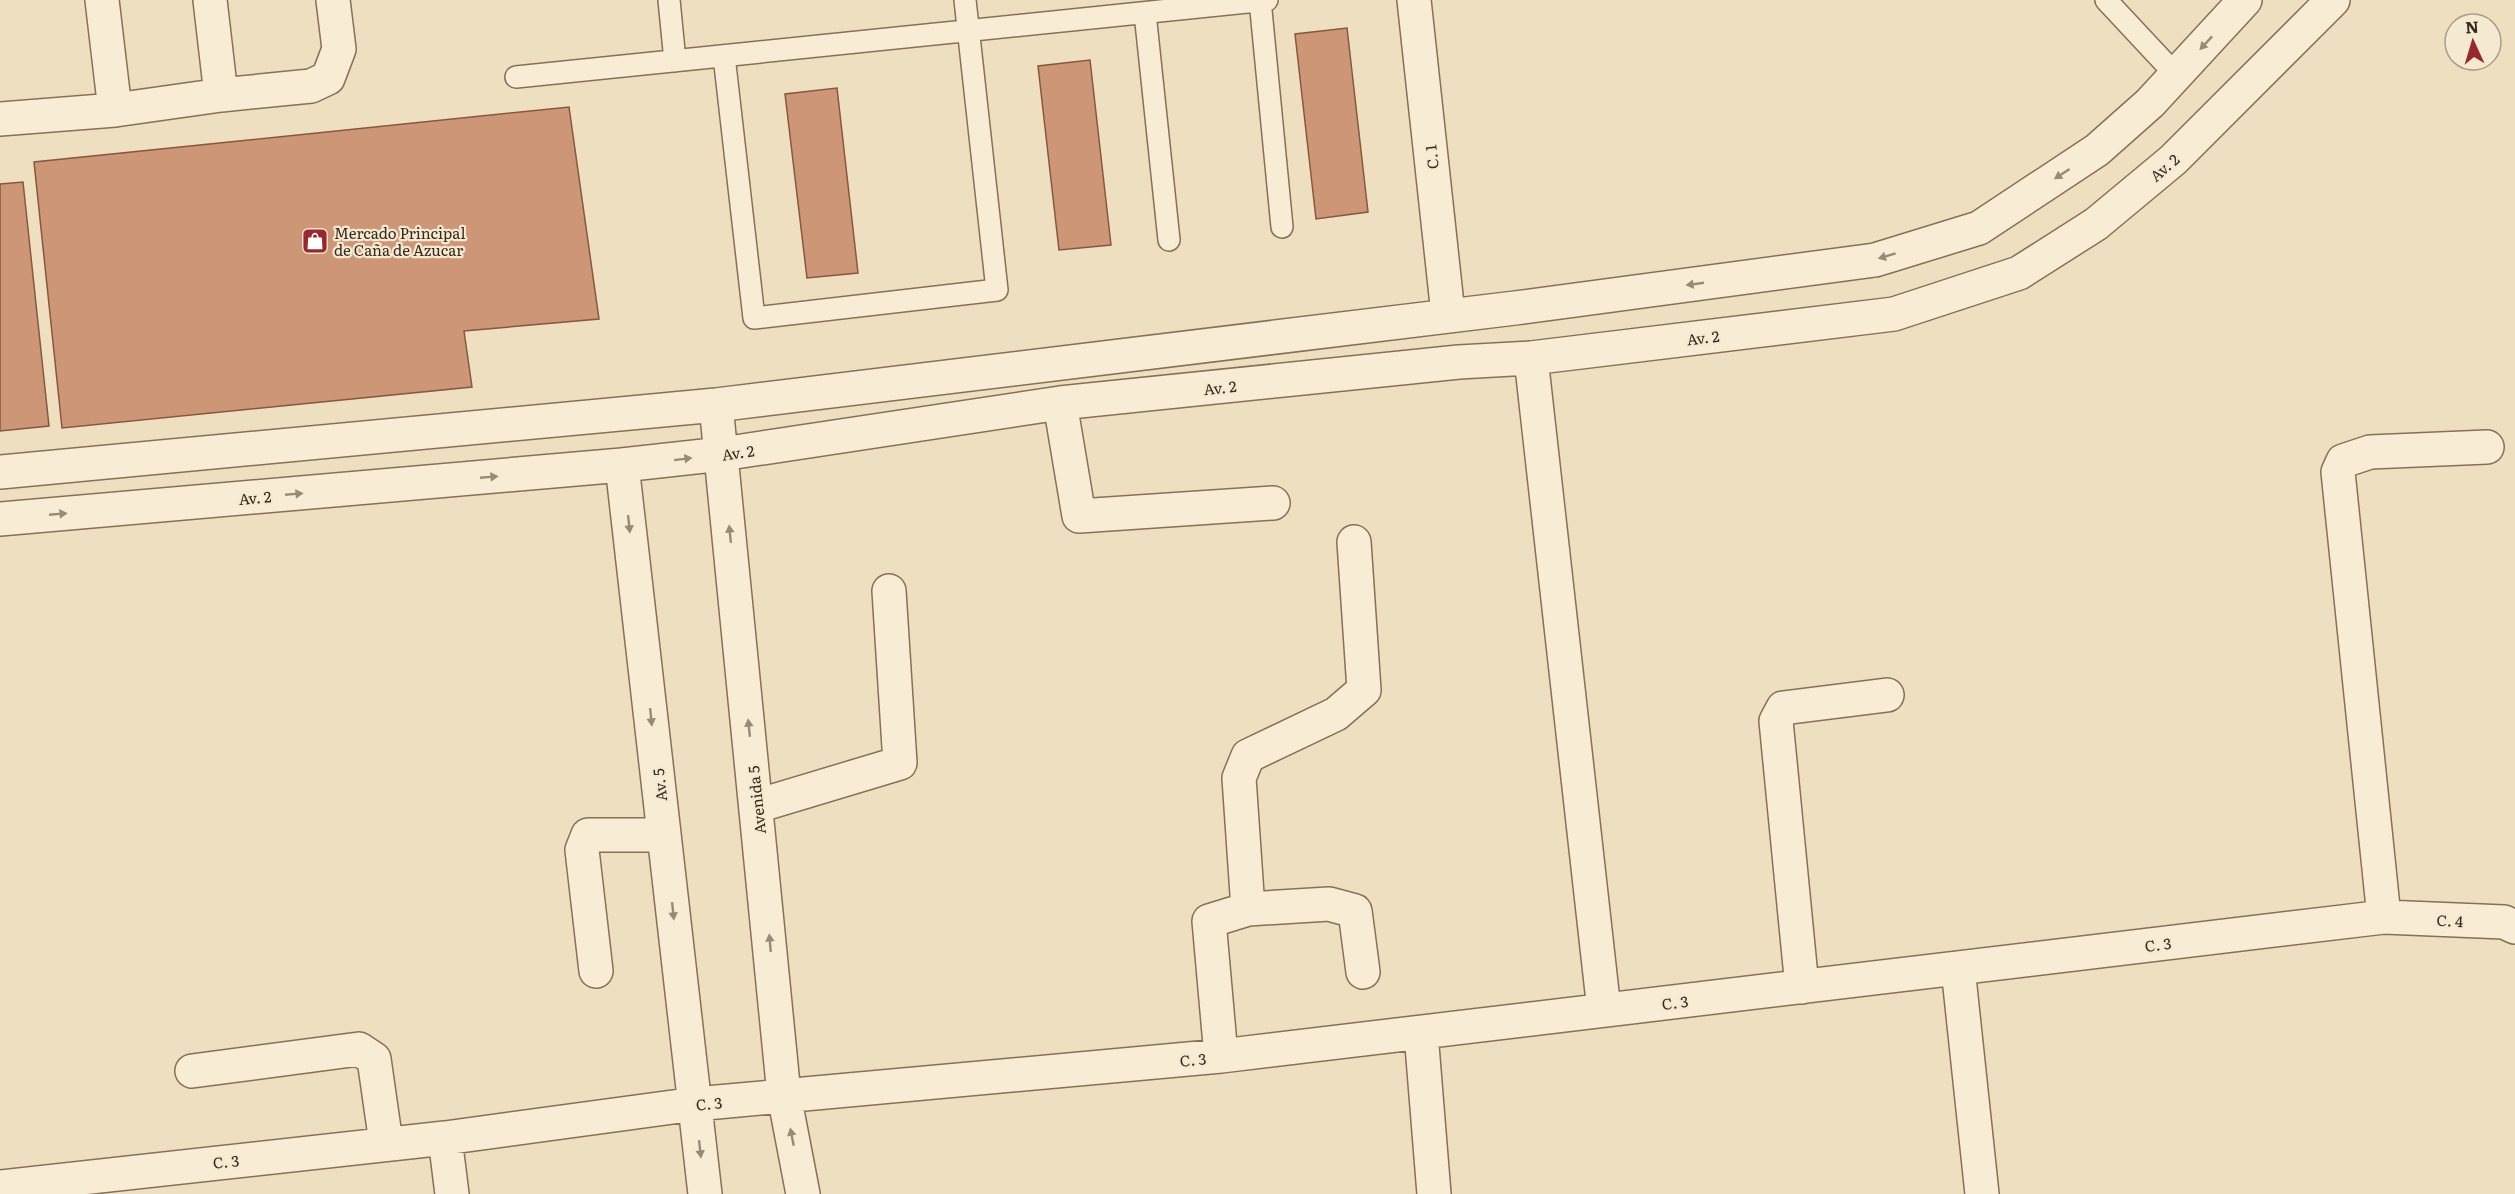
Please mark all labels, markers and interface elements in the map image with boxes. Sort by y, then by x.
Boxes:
north arrow [2443,12,2503,72]
text: N [2464,14,2479,38]
one-way arrow [2199,36,2213,50]
street label: C. 1 [1418,144,1444,170]
street label: Av. 2 [2144,147,2184,186]
one-way arrow [2054,168,2070,179]
place label: Mercado Principal de Caña de Azucar [334,221,465,261]
shop icon: Mercado Principal de Caña de Azucar [300,226,330,256]
one-way arrow [1878,252,1896,261]
one-way arrow [1685,279,1704,289]
street label: Av. 2 [1685,324,1721,350]
street label: Av. 2 [1202,374,1238,400]
street label: Av. 2 [720,438,756,466]
one-way arrow [673,454,692,463]
one-way arrow [479,472,498,482]
street label: Av. 2 [238,484,273,510]
one-way arrow [285,489,304,499]
one-way arrow [49,509,68,519]
one-way arrow [624,514,634,533]
one-way arrow [725,524,735,543]
one-way arrow [646,708,656,727]
one-way arrow [744,718,754,737]
street label: Avenida 5 [741,764,771,835]
street label: Av. 5 [646,767,672,803]
one-way arrow [668,902,678,921]
street label: C. 4 [2436,908,2464,932]
street label: C. 3 [2143,931,2173,957]
one-way arrow [765,933,775,952]
street label: C. 3 [1660,989,1690,1015]
street label: C. 3 [1179,1046,1207,1072]
street label: C. 3 [695,1090,723,1116]
one-way arrow [787,1127,796,1146]
one-way arrow [695,1140,705,1159]
street label: C. 3 [212,1148,240,1174]

